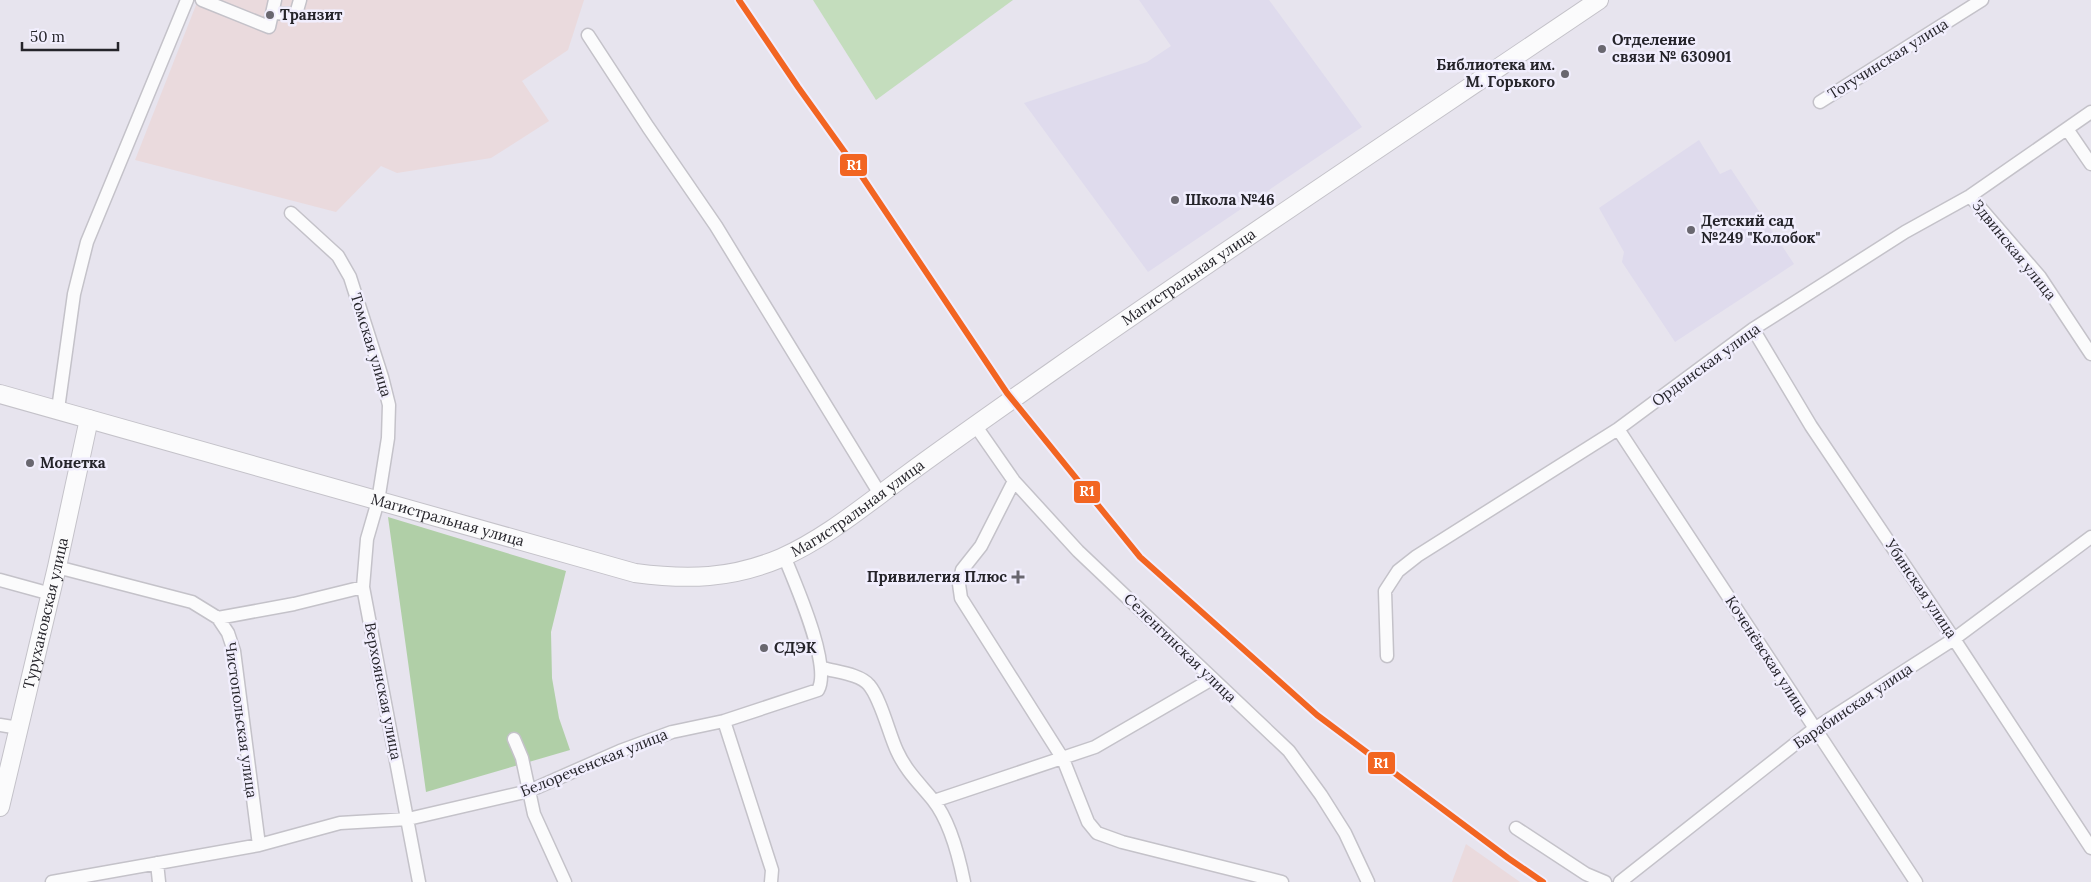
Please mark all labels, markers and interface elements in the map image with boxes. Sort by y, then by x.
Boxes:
place label: Транзит [280,5,342,24]
marker: Транзит [264,9,276,21]
street label: Тогучинская улица [1824,14,1952,103]
scale bar [22,20,119,52]
text: 50 m [30,27,65,46]
place label: Отделение связи № 630901 [1612,30,1731,66]
marker: Отделение связи № 630901 [1596,43,1608,55]
place label: Библиотека им. М. Горького [1436,55,1555,91]
marker: Библиотека им. М. Горького [1559,68,1571,80]
line badge: R1 [839,153,868,177]
text: R1 [846,156,862,174]
place label: Школа №46 [1185,190,1275,209]
marker: Школа №46 [1169,194,1181,206]
street label: Здвинская улица [1968,196,2061,304]
place label: Детский сад №249 "Колобок" [1701,211,1821,247]
street label: Магистральная улица [1118,224,1259,329]
marker: Детский сад №249 "Колобок" [1685,224,1697,236]
street label: Томская улица [347,291,396,399]
street label: Ордынская улица [1648,319,1764,410]
place label: Монетка [40,453,106,472]
street label: Магистральная улица [787,455,928,561]
marker: Монетка [24,457,36,469]
line badge: R1 [1073,480,1101,504]
text: R1 [1079,482,1095,500]
street label: Магистральная улица [369,489,527,550]
street label: Турухановская улица [18,535,72,691]
street label: Убинская улица [1881,535,1962,642]
place label: Привилегия Плюс [867,567,1007,586]
marker: Привилегия Плюс [1011,570,1025,584]
street label: Селенгинская улица [1120,589,1241,707]
street label: Коченёвская улица [1721,592,1814,720]
street label: Верхоянская улица [361,621,406,762]
place label: СДЭК [774,638,817,657]
street label: Чистопольская улица [221,641,262,799]
marker: СДЭК [758,642,770,654]
street label: Барабинская улица [1790,659,1916,753]
street label: Белореченская улица [517,724,670,801]
line badge: R1 [1367,751,1396,775]
text: R1 [1373,754,1389,772]

